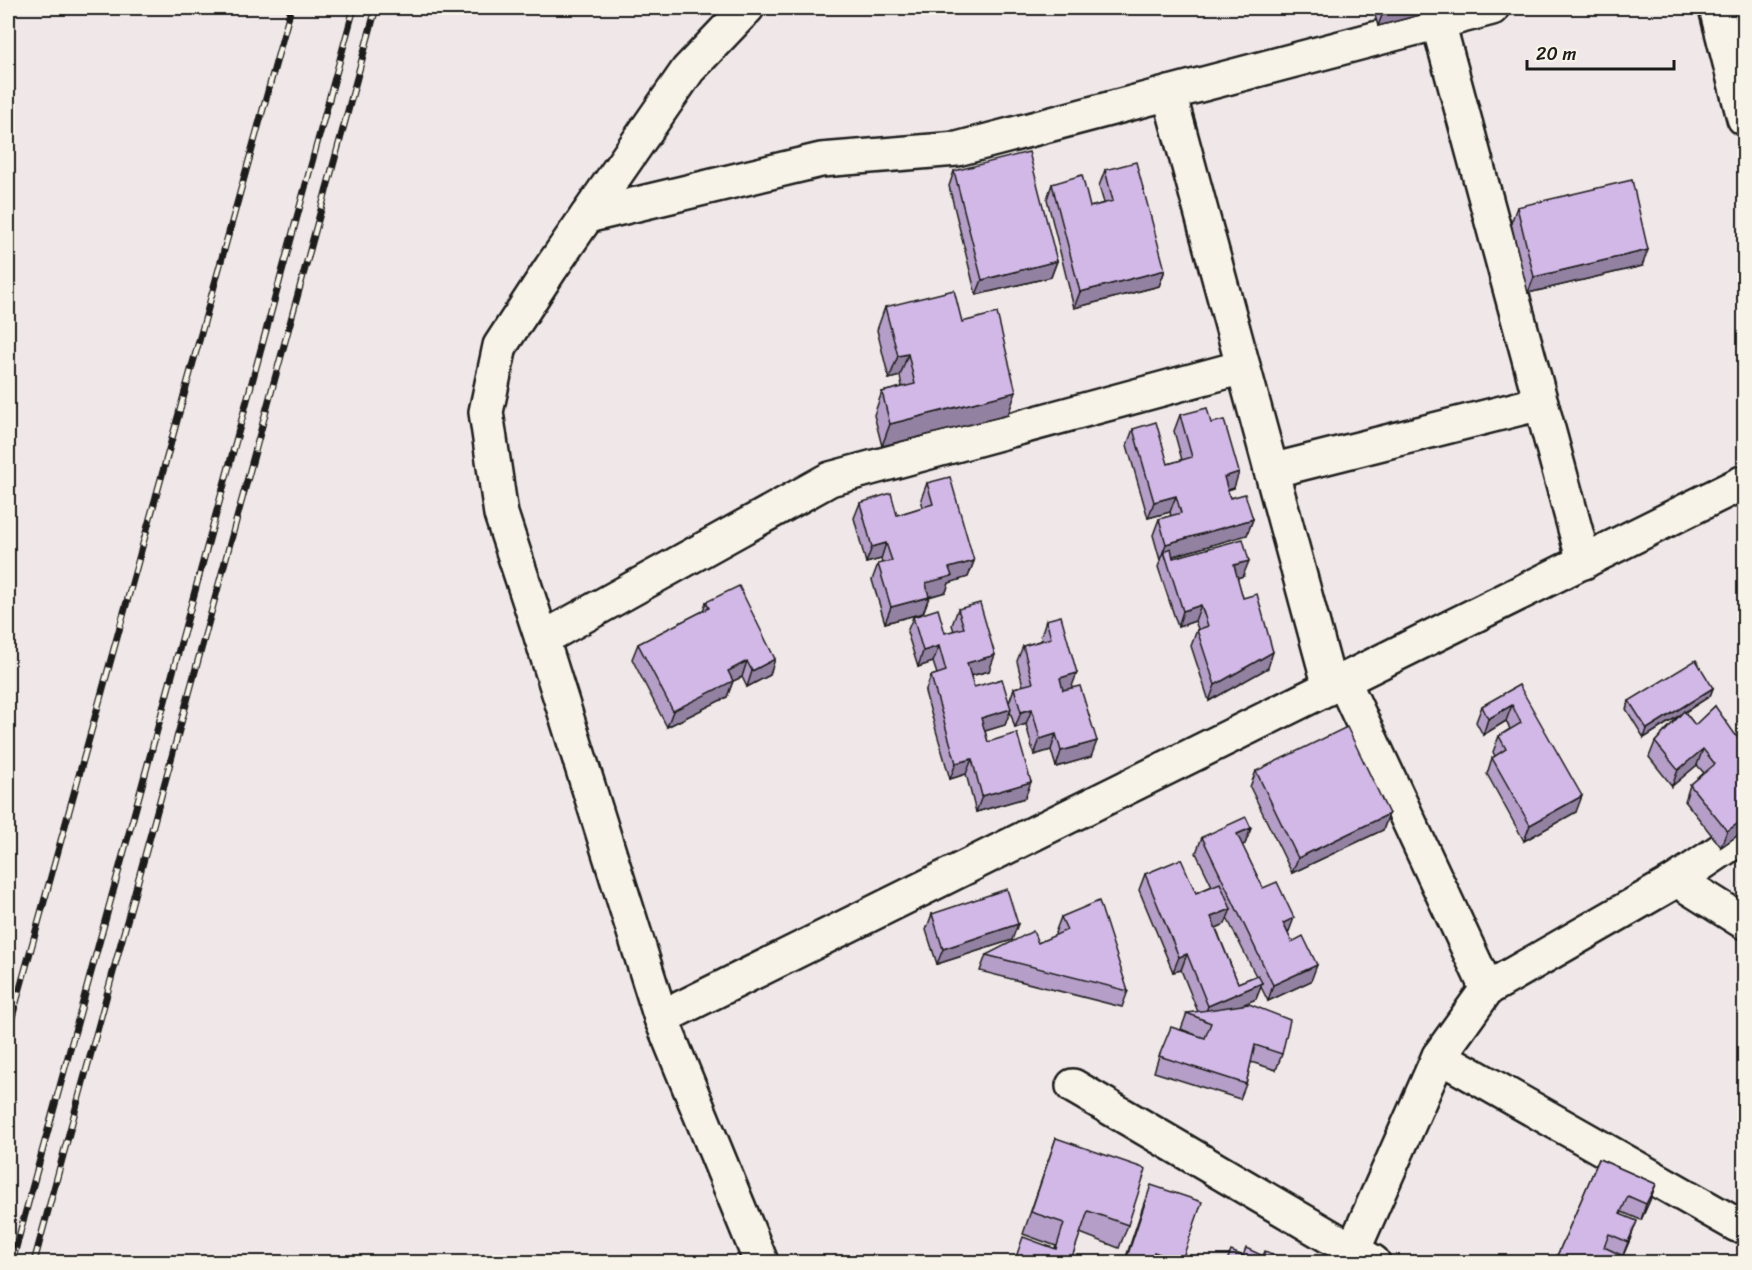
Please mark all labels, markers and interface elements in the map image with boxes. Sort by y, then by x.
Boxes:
scale bar [1527,33,1674,71]
text: 20 m [1536,38,1576,70]

